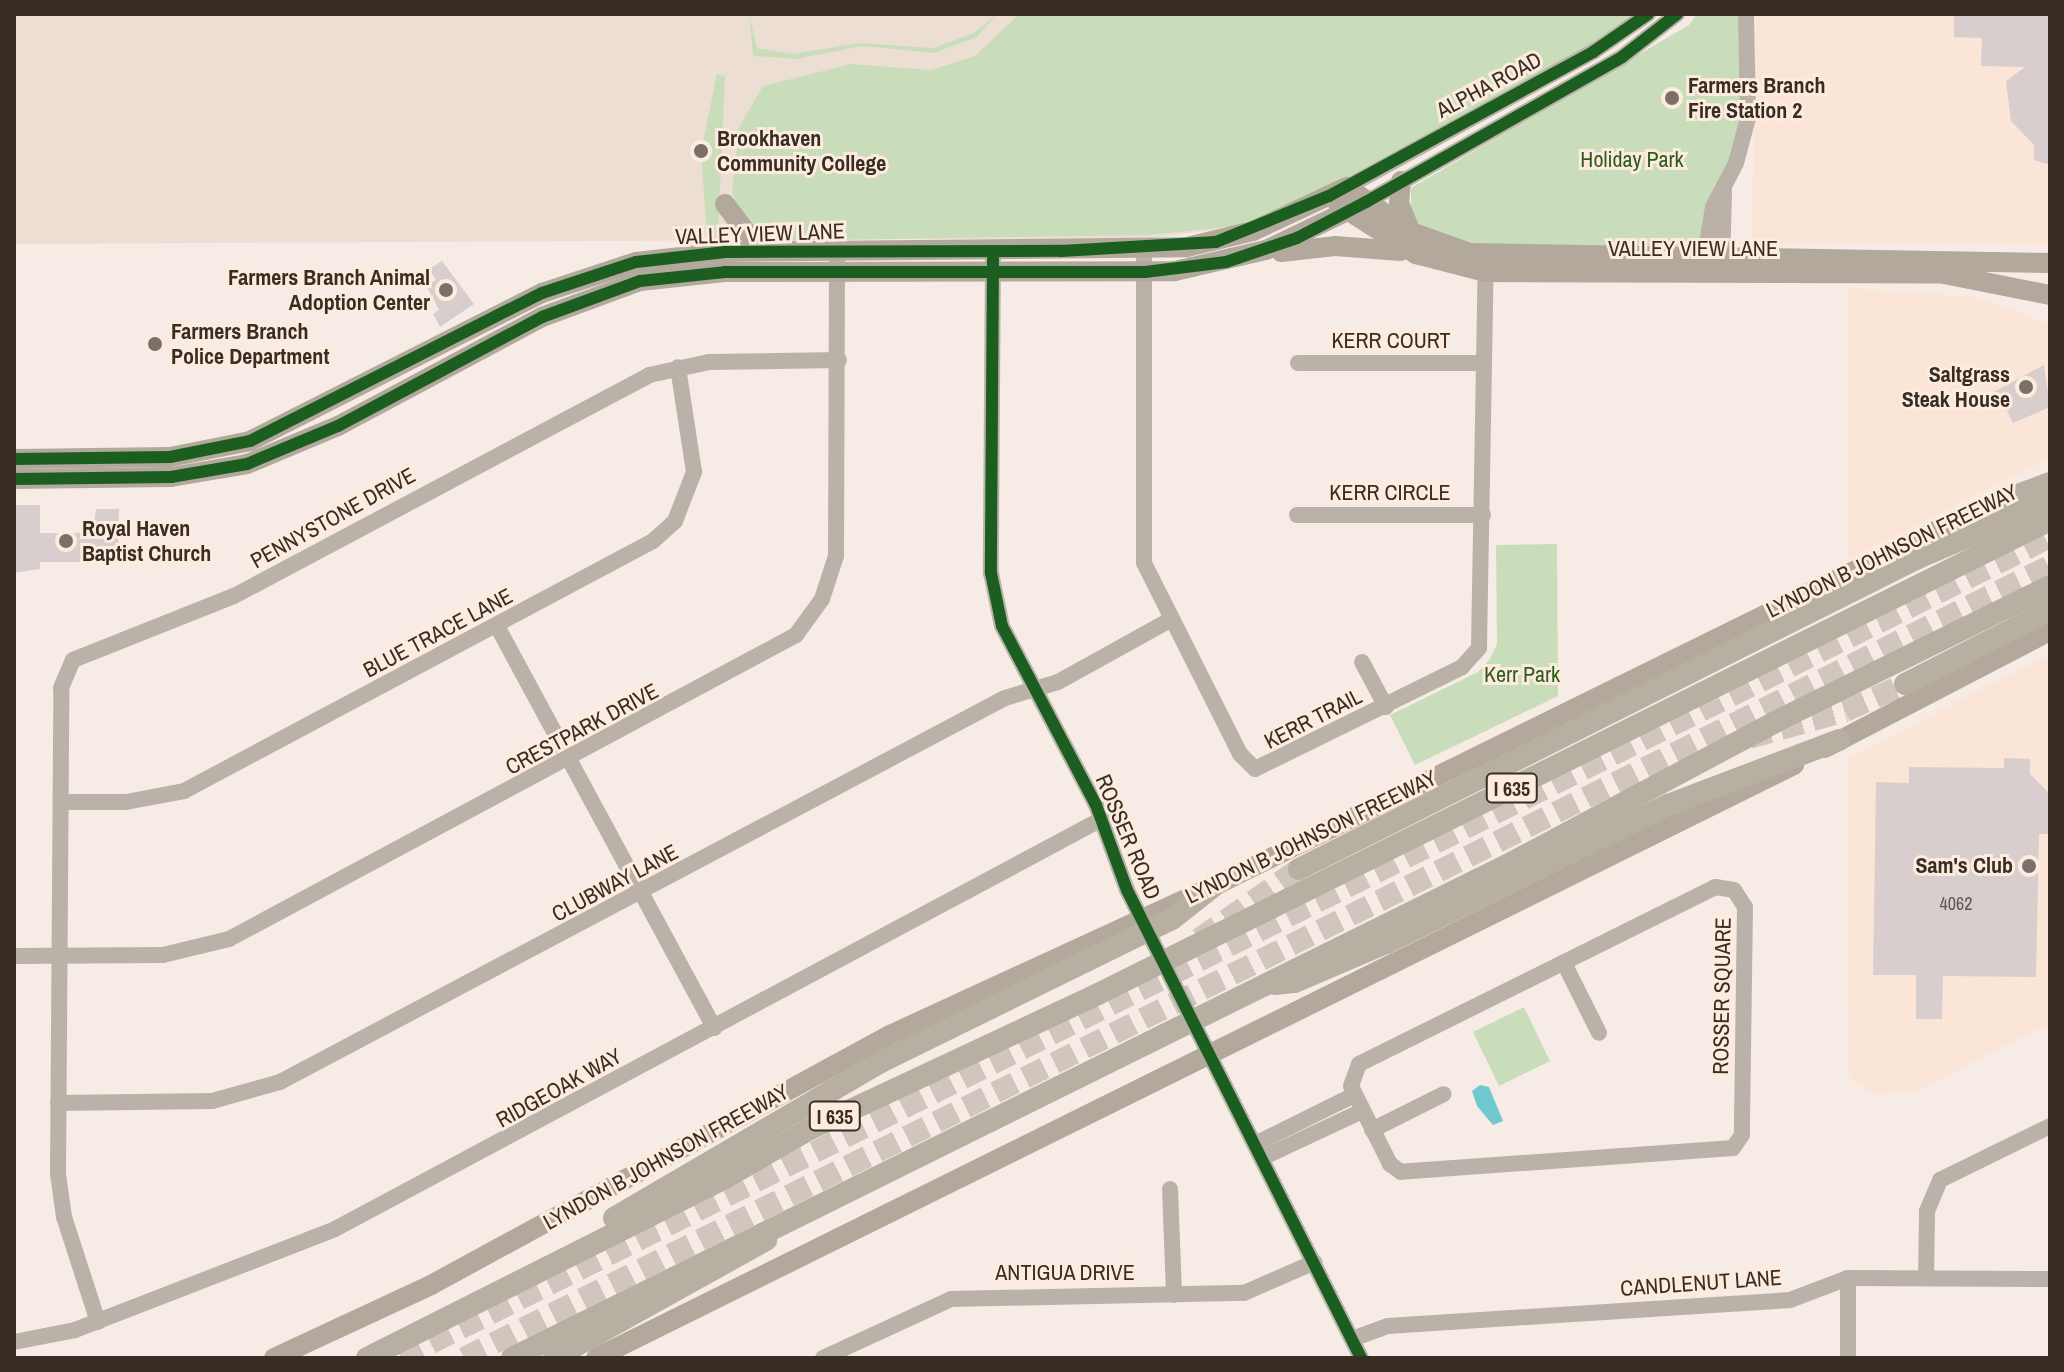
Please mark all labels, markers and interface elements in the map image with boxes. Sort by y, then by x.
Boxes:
street label: ALPHA ROAD [1431,46,1547,124]
place label: Farmers Branch Fire Station 2 [1688,72,1825,124]
marker: Farmers Branch Fire Station 2 [1663,89,1681,107]
place label: Brookhaven Community College [717,125,886,176]
marker: Brookhaven Community College [692,142,710,160]
park label: Holiday Park [1580,147,1684,173]
street label: VALLEY VIEW LANE [675,218,845,250]
street label: VALLEY VIEW LANE [1608,236,1778,262]
place label: Farmers Branch Animal Adoption Center [227,264,430,316]
marker: Farmers Branch Animal Adoption Center [437,281,455,299]
place label: Farmers Branch Police Department [171,318,329,370]
street label: KERR COURT [1332,328,1450,354]
marker: Farmers Branch Police Department [146,335,164,353]
place label: Saltgrass Steak House [1902,361,2010,412]
marker: Saltgrass Steak House [2017,378,2035,396]
street label: PENNYSTONE DRIVE [246,462,420,574]
street label: LYNDON B JOHNSON FREEWAY [1762,479,2022,623]
street label: KERR CIRCLE [1329,480,1451,506]
place label: Royal Haven Baptist Church [82,515,211,566]
marker: Royal Haven Baptist Church [57,532,75,550]
street label: BLUE TRACE LANE [359,583,517,683]
park label: Kerr Park [1484,662,1560,688]
street label: CRESTPARK DRIVE [501,678,663,780]
street label: KERR TRAIL [1260,683,1366,755]
street label: LYNDON B JOHNSON FREEWAY [1181,765,1441,909]
street label: ROSSER ROAD [1090,770,1166,904]
road number: I 635 [1484,772,1540,804]
street label: CLUBWAY LANE [547,839,683,927]
place label: Sam's Club [1915,853,2013,879]
marker: Sam's Club [2020,857,2038,875]
house number: 4062 [1940,893,1972,915]
street label: ROSSER SQUARE [1707,917,1737,1075]
street label: RIDGEOAK WAY [492,1043,626,1133]
street label: LYNDON B JOHNSON FREEWAY [539,1078,793,1236]
road number: I 635 [807,1100,863,1132]
street label: ANTIGUA DRIVE [995,1260,1135,1286]
street label: CANDLENUT LANE [1619,1264,1783,1302]

